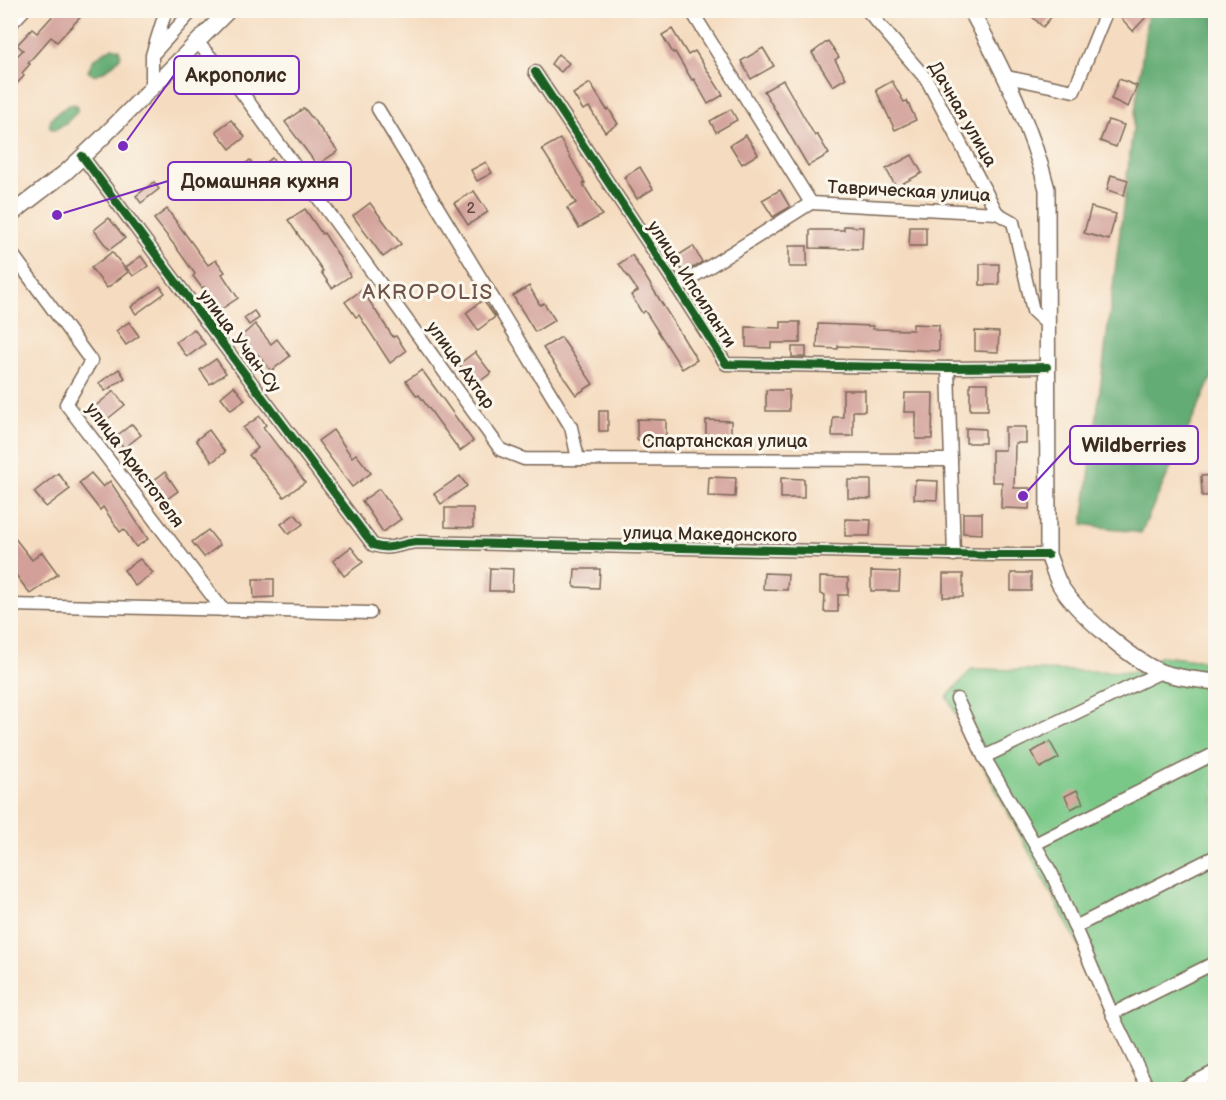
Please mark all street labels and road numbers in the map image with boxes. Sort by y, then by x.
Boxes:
street label: Дачная улица [924,58,1001,171]
street label: Таврическая улица [827,177,991,206]
street label: улица Ипсиланти [643,217,740,352]
street label: улица Учан-Су [194,286,286,398]
street label: улица Ахтар [422,318,499,413]
street label: улица Аристотеля [81,399,188,532]
street label: Спартанская улица [642,431,808,452]
street label: улица Македонского [623,522,797,547]

